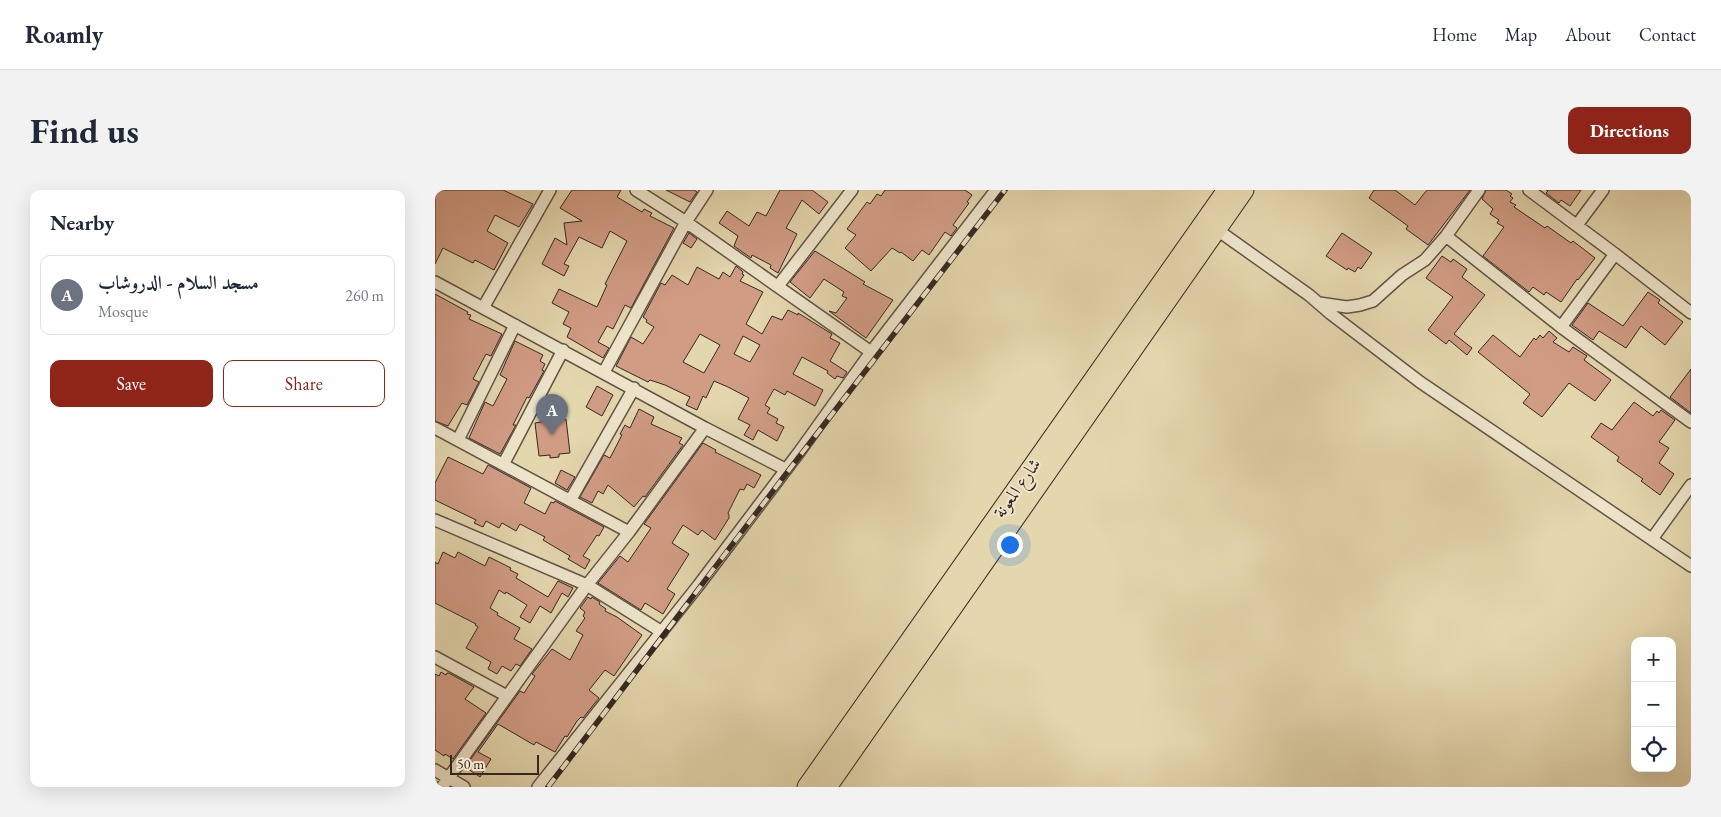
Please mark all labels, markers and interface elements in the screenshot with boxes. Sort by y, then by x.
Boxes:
text: Roamly [25,19,103,50]
text: Home [1432,23,1477,46]
text: Map [1505,23,1537,46]
text: About [1565,23,1611,46]
text: Contact [1639,23,1696,46]
button: Directions [1568,107,1691,154]
text: Find us [30,108,139,153]
text: Nearby [50,209,114,236]
text: مسجد السلام - الدروشاب [98,270,259,295]
text: A [61,285,73,306]
text: 260 m [345,285,384,306]
text: Mosque [98,301,148,322]
button: Save [50,360,213,407]
button: Share [223,360,385,407]
pin: A [536,394,568,435]
street label: شارع المعونة [988,453,1049,525]
your location [997,532,1023,558]
map controls [1631,637,1676,772]
button: + [1631,637,1676,682]
button: − [1631,682,1676,727]
button: locate [1631,727,1676,772]
scale bar [450,752,539,775]
text: 50 m [457,755,484,773]

